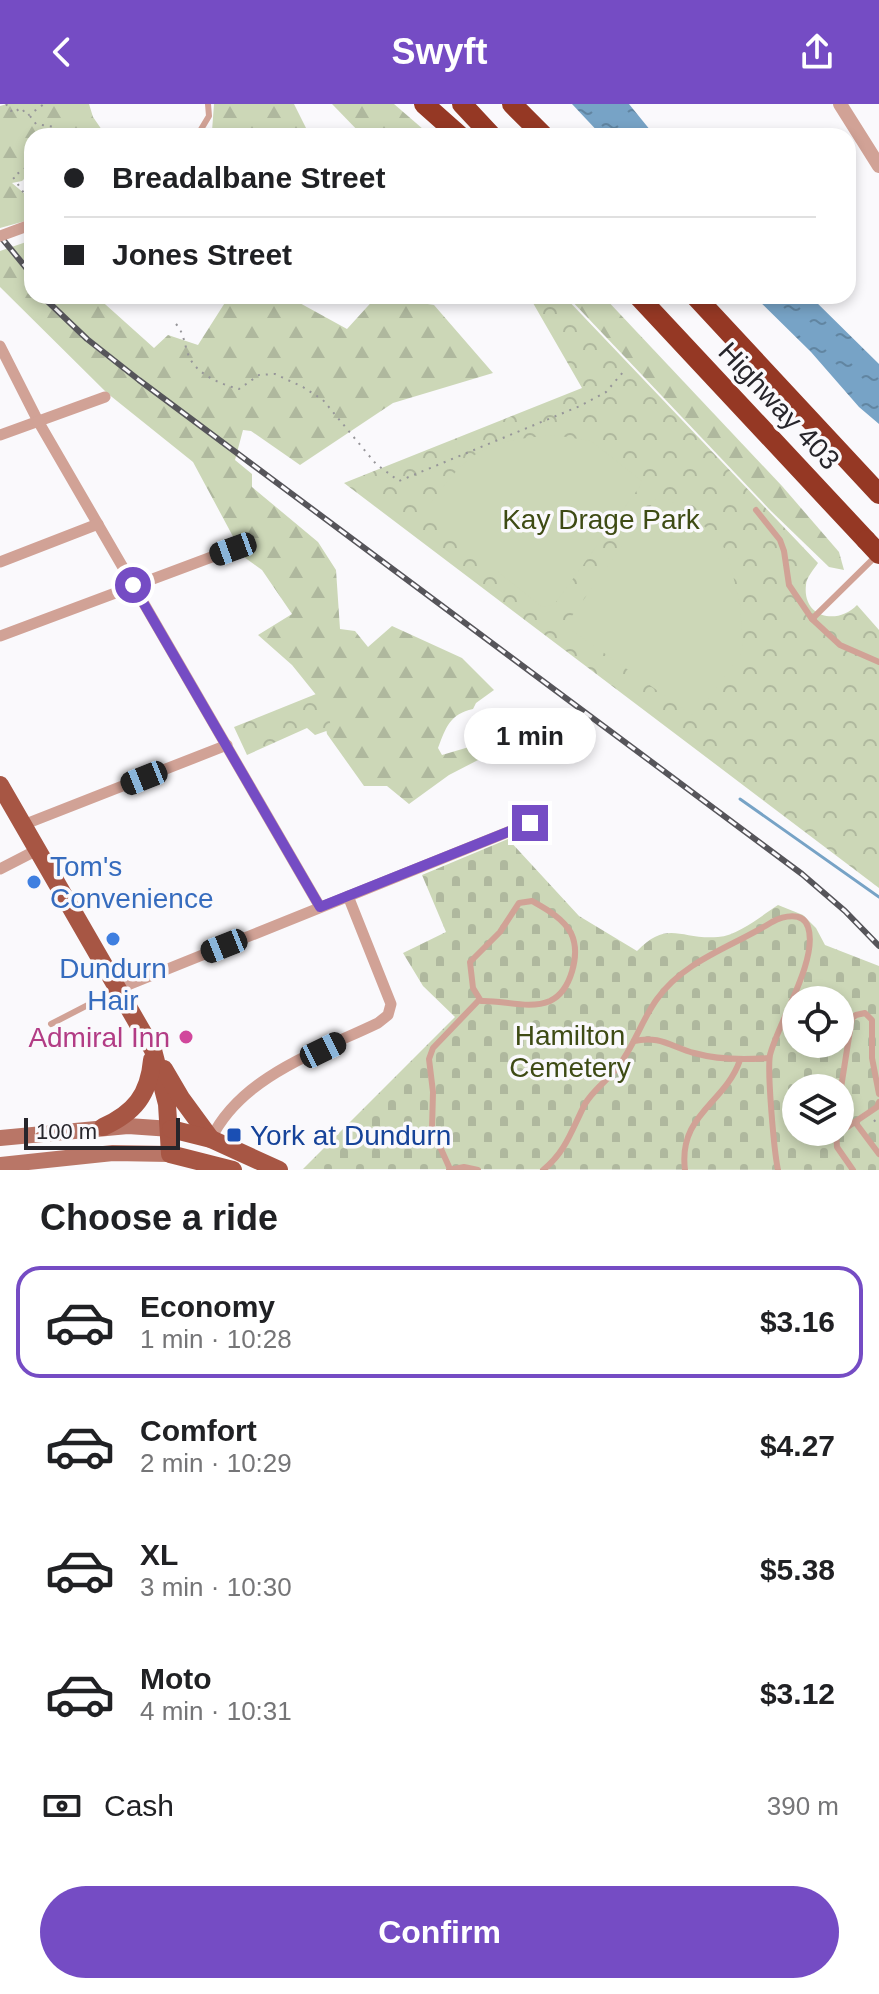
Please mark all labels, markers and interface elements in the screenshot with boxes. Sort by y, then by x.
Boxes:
icon: back [40,30,84,74]
icon: share [795,30,839,74]
text: Swyft [391,31,488,72]
text: Breadalbane Street [112,161,385,194]
text: Jones Street [112,238,292,271]
street label: Highway 403 [712,336,846,476]
park label: Kay Drage Park [502,504,701,535]
car [206,530,260,568]
route start [115,567,151,603]
callout: 1 min [464,707,596,763]
text: 1 min [496,721,564,751]
car [117,758,171,798]
route end [512,805,548,841]
place label: Tom's Convenience [50,851,213,914]
marker: Tom's Convenience [25,873,43,891]
car [197,926,251,966]
marker: Dundurn Hair [104,930,122,948]
place label: Dundurn Hair [59,953,167,1016]
map controls [782,986,854,1146]
button: locate [782,986,854,1058]
park label: Hamilton Cemetery [509,1020,631,1083]
place label: Admiral Inn [28,1022,170,1053]
marker: Admiral Inn [177,1028,195,1046]
car [296,1029,350,1071]
button: layers [782,1074,854,1146]
scale bar [24,1114,180,1150]
text: 100 m [36,1119,97,1144]
place label: York at Dundurn [250,1120,451,1151]
marker: York at Dundurn [225,1126,243,1144]
text: Choose a ride [40,1197,278,1238]
icon: car [44,1286,116,1358]
text: Economy [140,1290,275,1323]
text: $3.16 [760,1305,835,1338]
text: 1 min · 10:28 [140,1324,292,1354]
icon: car [44,1410,116,1482]
text: Comfort [140,1414,257,1447]
text: $4.27 [760,1429,835,1462]
text: 2 min · 10:29 [140,1448,292,1478]
icon: car [44,1534,116,1606]
text: XL [140,1538,178,1571]
text: $5.38 [760,1553,835,1586]
text: 3 min · 10:30 [140,1572,292,1602]
icon: car [44,1658,116,1730]
text: Moto [140,1662,212,1695]
text: $3.12 [760,1677,835,1710]
text: 4 min · 10:31 [140,1696,292,1726]
icon: cash [40,1784,84,1828]
text: Cash [104,1789,174,1822]
text: 390 m [767,1791,839,1821]
button: Confirm [40,1886,839,1978]

